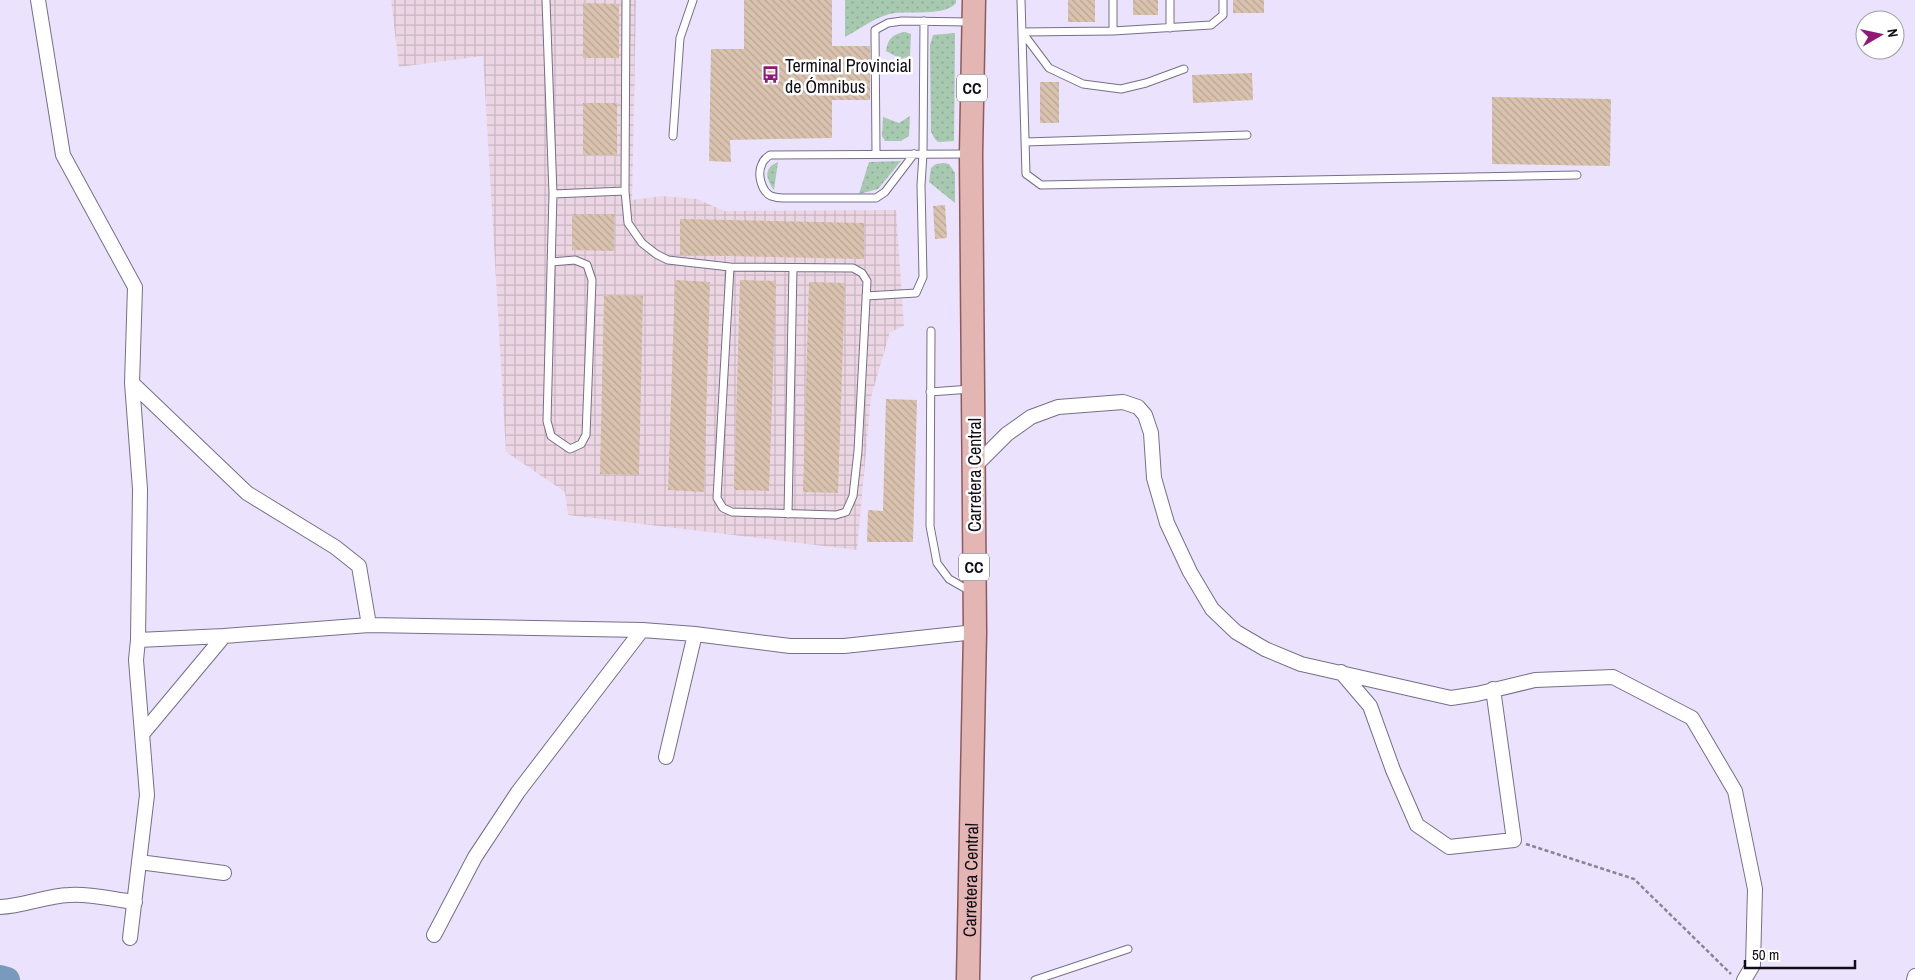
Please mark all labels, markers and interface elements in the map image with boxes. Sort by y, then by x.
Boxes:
north arrow [1855,10,1905,60]
text: N [1883,27,1902,38]
place label: Terminal Provincial de Ómnibus [785,53,911,99]
bus stop icon: Terminal Provincial de Ómnibus [761,65,781,85]
road number: CC [957,75,987,102]
street label: Carretera Central [962,418,987,532]
road number: CC [959,554,989,580]
street label: Carretera Central [956,823,984,937]
scale bar [1745,938,1855,970]
text: 50 m [1752,944,1779,965]

